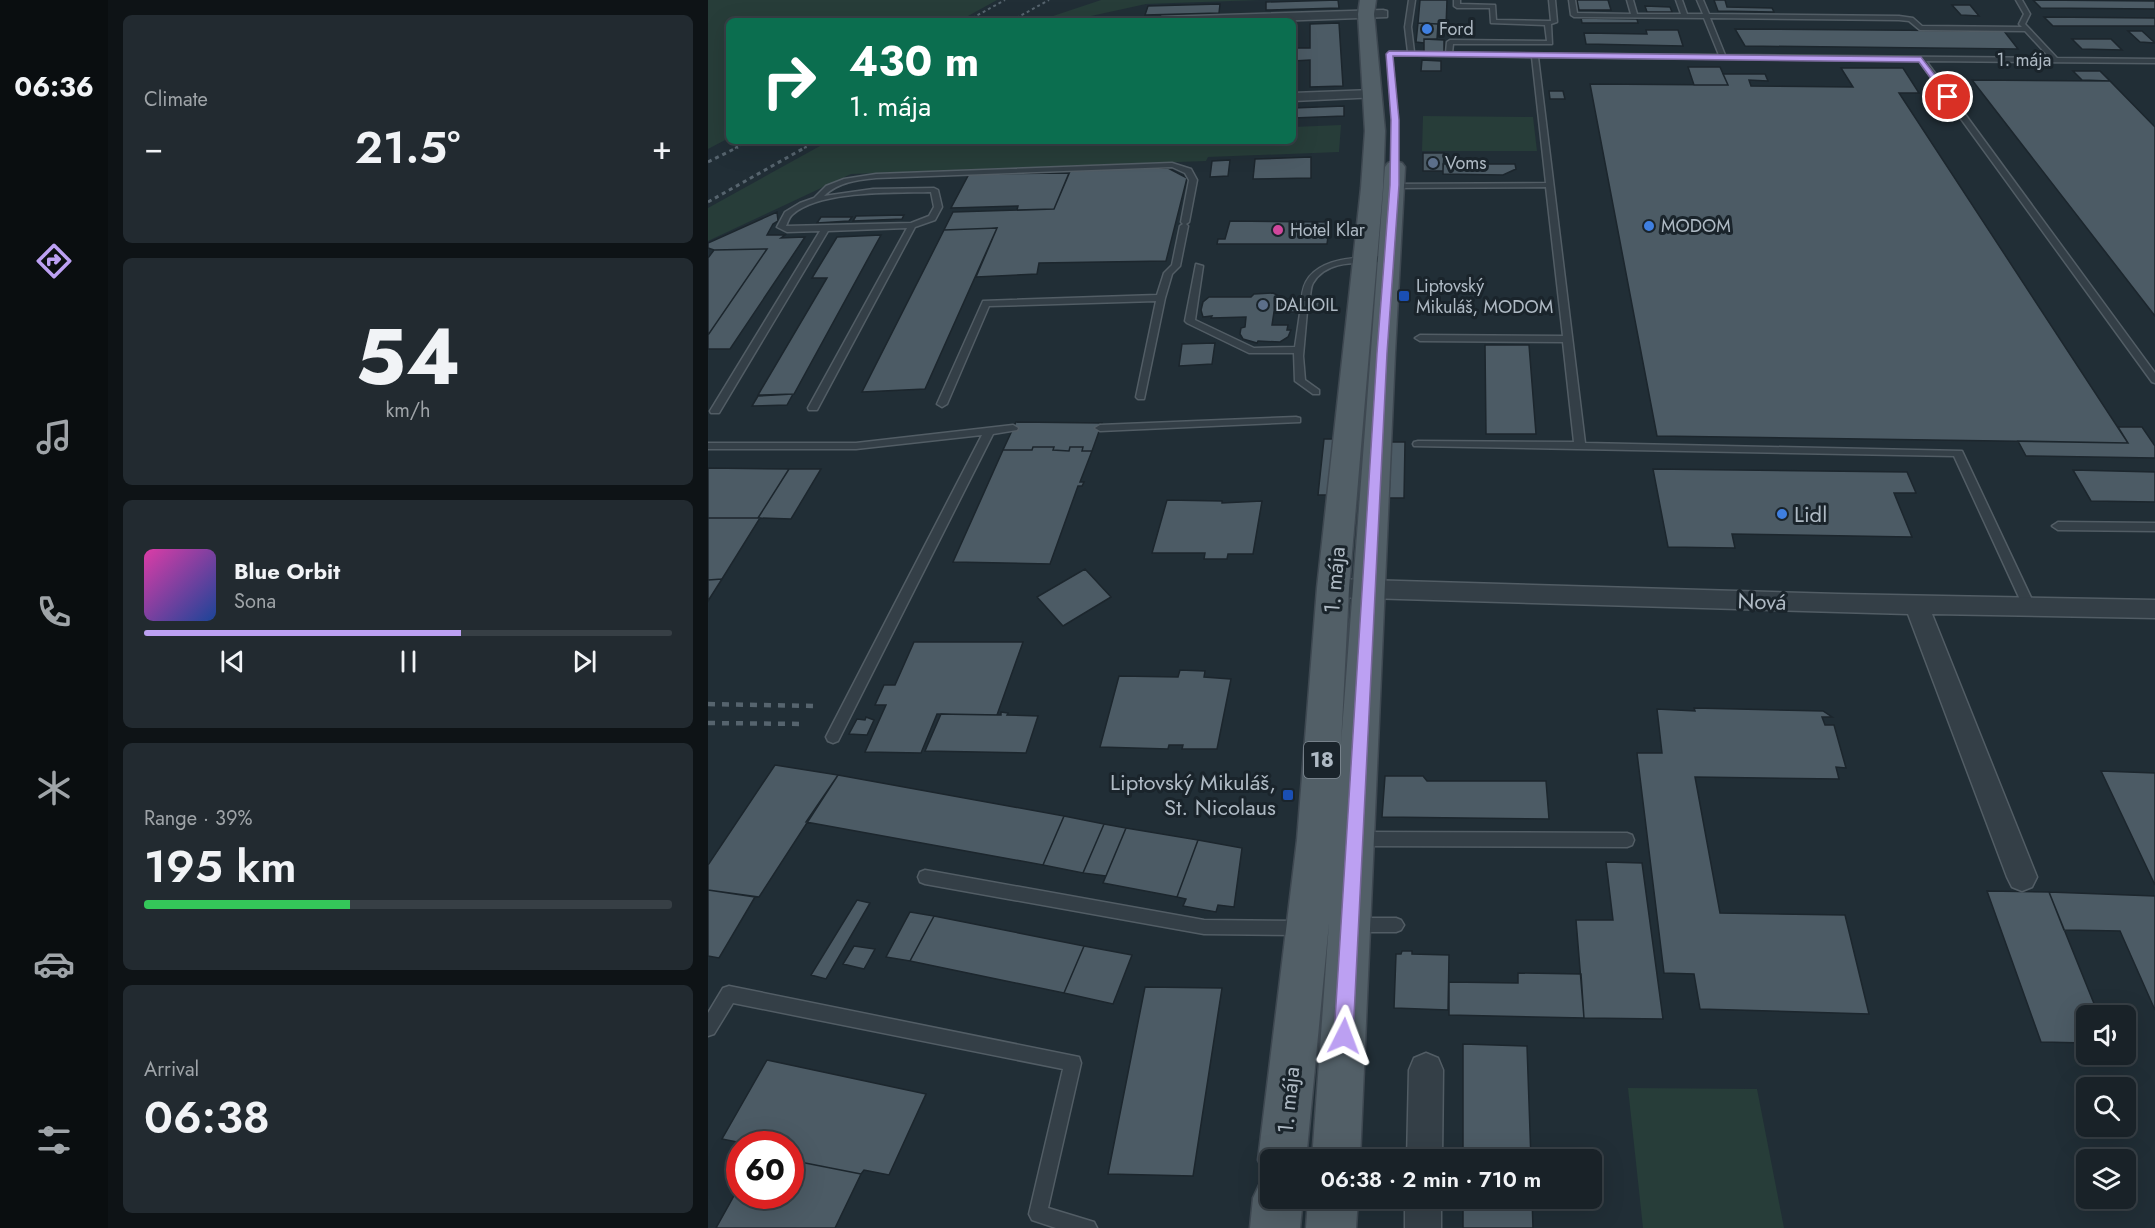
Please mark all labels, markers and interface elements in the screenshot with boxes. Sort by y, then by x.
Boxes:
place label: Ford [1439,16,1474,42]
marker: Ford [1420,22,1434,36]
text: 430 m [849,31,979,92]
icon: right [750,42,828,120]
street label: 1. mája [1997,47,2051,73]
text: 06:36 [14,67,94,106]
pin [1922,71,1973,122]
icon: arrive [1931,80,1964,113]
text: Climate [144,85,208,114]
text: 1. mája [849,87,931,126]
text: 21.5° [355,115,460,180]
text: − [144,124,163,171]
text: + [652,124,672,171]
place label: Voms [1445,150,1487,176]
marker: Voms [1426,156,1440,170]
place label: MODOM [1661,213,1731,239]
place label: Hotel Klar [1290,217,1366,243]
marker: MODOM [1642,219,1656,233]
marker: Hotel Klar [1271,223,1285,237]
icon: directions [33,240,75,282]
place label: Liptovský Mikuláš, MODOM [1416,273,1553,320]
marker: Liptovský Mikuláš, MODOM [1397,289,1411,303]
place label: DALIOIL [1275,292,1338,318]
marker: DALIOIL [1256,298,1270,312]
text: 54 [356,301,460,413]
text: km/h [385,396,431,425]
icon: music [33,416,75,458]
place label: Lidl [1794,498,1827,530]
marker: Lidl [1775,507,1789,521]
street label: 1. mája [1315,545,1353,615]
text: Blue Orbit [234,555,340,587]
street label: Nová [1737,584,1787,618]
text: Sona [234,587,276,616]
icon: phone [33,591,75,633]
icon: previous [216,645,249,678]
icon: pause [392,645,425,678]
icon: next [568,645,601,678]
road number: 18 [1304,742,1340,778]
place label: Liptovský Mikuláš, St. Nicolaus [1110,766,1276,823]
icon: climate [33,767,75,809]
marker: Liptovský Mikuláš, St. Nicolaus [1281,788,1295,802]
text: Range · 39% [144,804,252,833]
text: 195 km [144,834,297,899]
icon: car [33,943,75,985]
position arrow [1312,1004,1376,1068]
map controls [2076,1005,2136,1209]
button: sound [2076,1005,2136,1065]
text: Arrival [144,1055,199,1084]
street label: 1. mája [1269,1065,1307,1135]
button: search [2076,1077,2136,1137]
text: 06:38 [144,1085,270,1150]
icon: filters [33,1119,75,1161]
speed limit sign: 60 [726,1131,804,1209]
button: layers [2076,1149,2136,1209]
text: 06:38 · 2 min · 710 m [1321,1163,1541,1195]

